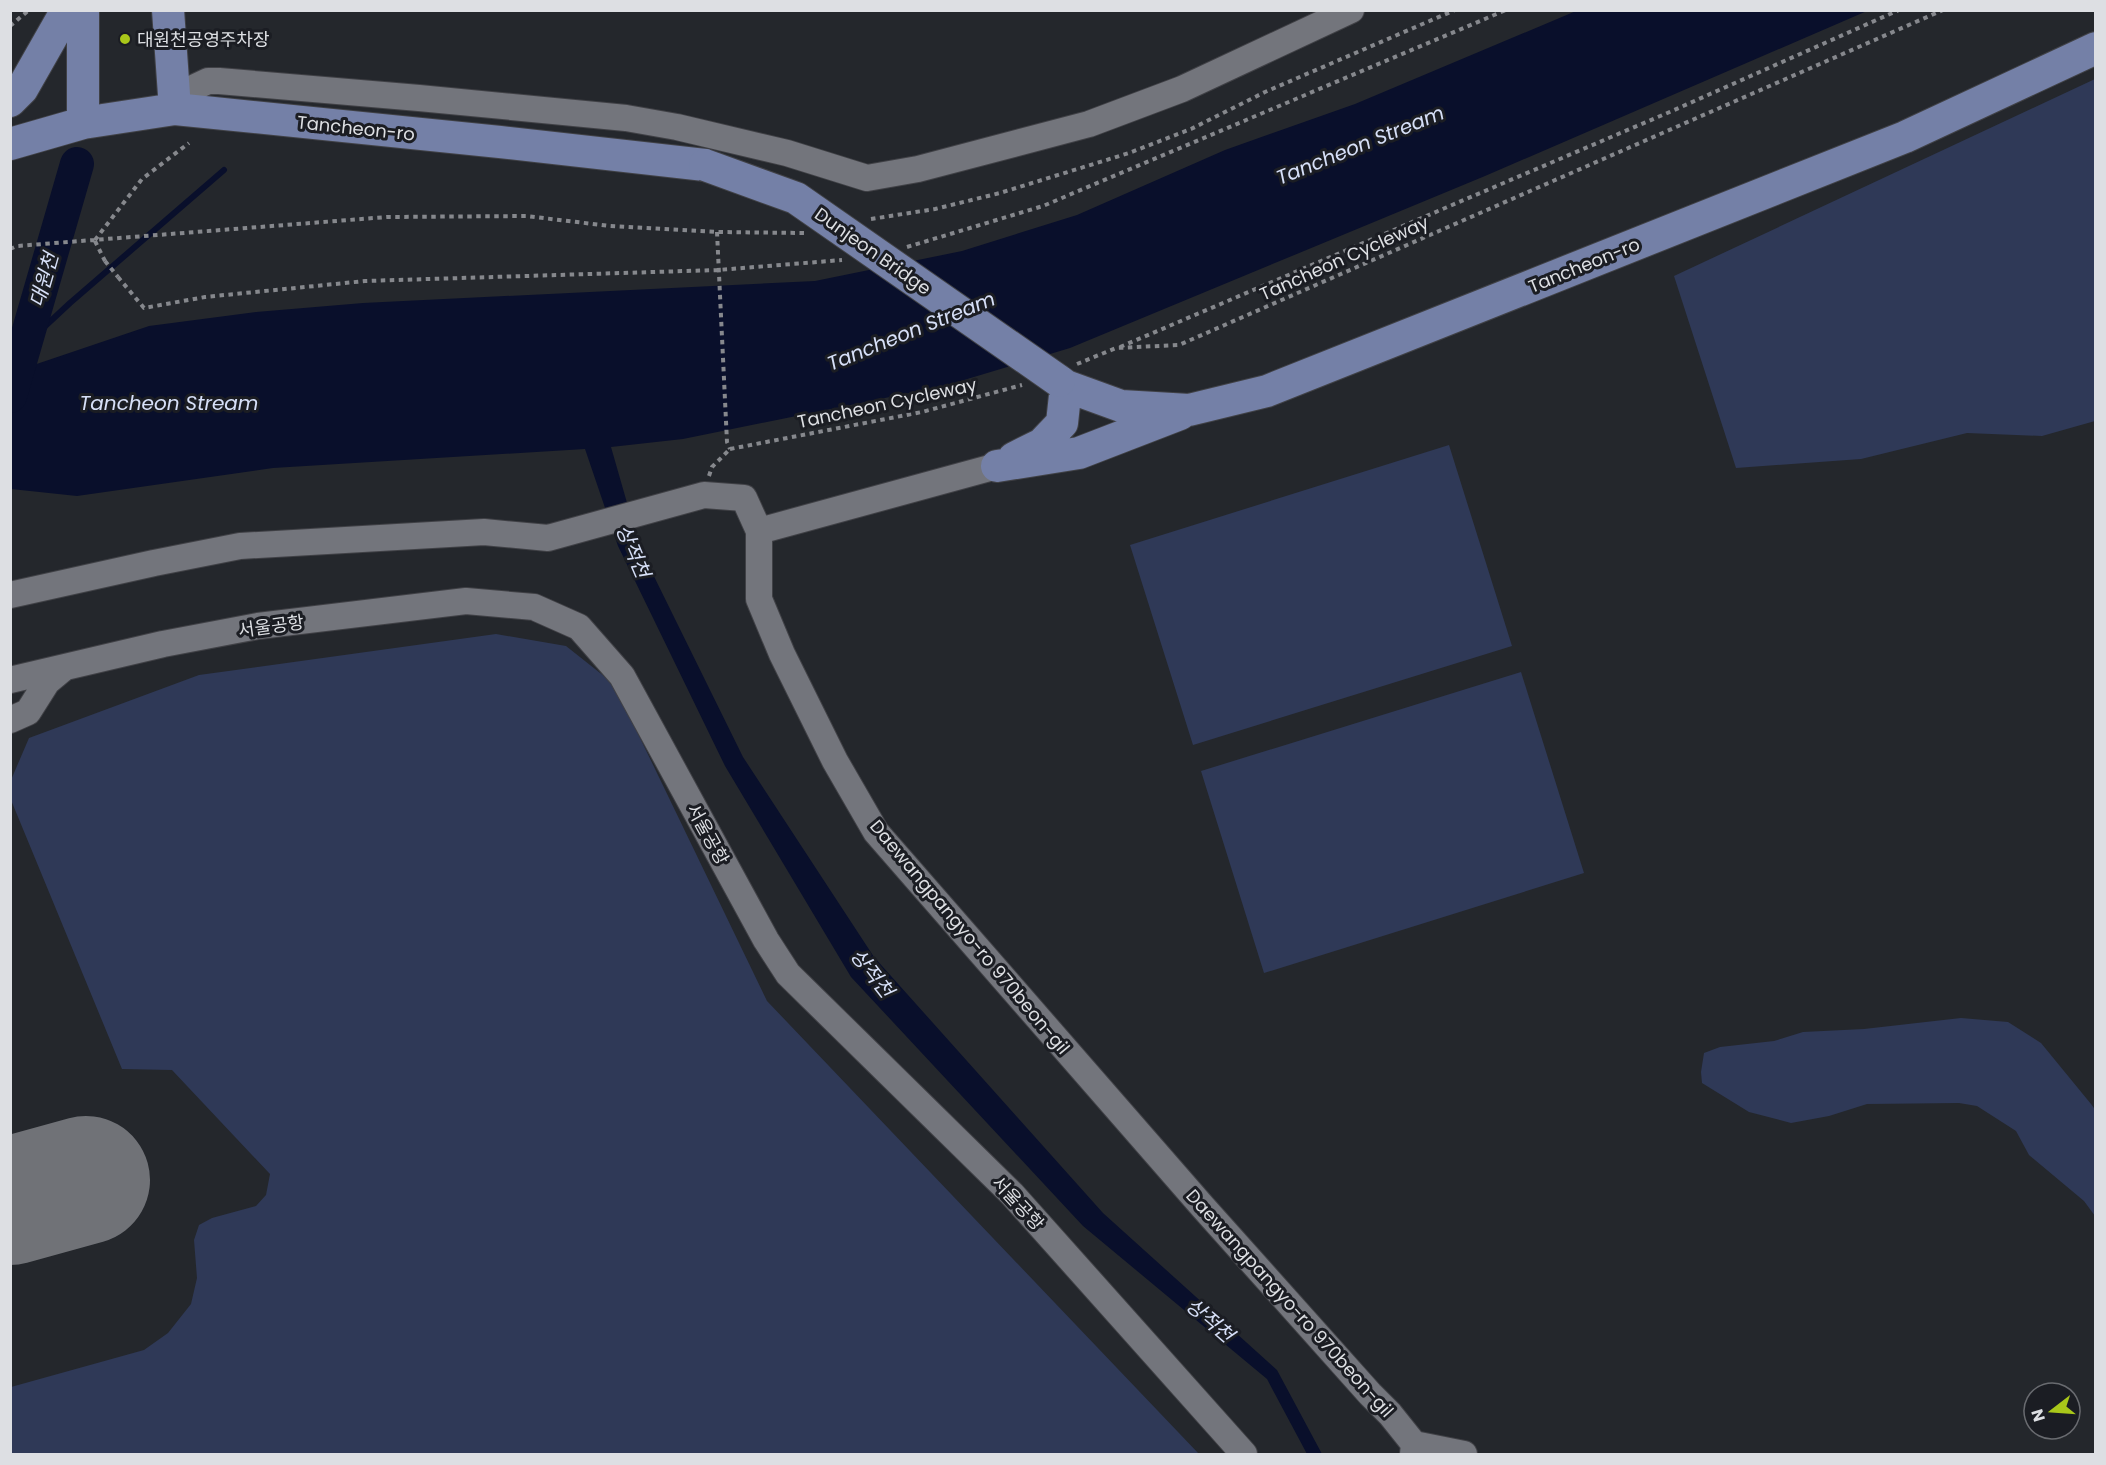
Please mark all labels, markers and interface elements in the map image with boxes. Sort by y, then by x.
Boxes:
place label: 대원천공영주차장 [137,27,269,52]
marker: 대원천공영주차장 [118,32,132,46]
water label: Tancheon Stream [1272,99,1448,191]
street label: Tancheon-ro [296,109,416,147]
street label: Dunjeon Bridge [810,201,936,301]
street label: Tancheon Cycleway [1256,209,1432,307]
street label: Tancheon-ro [1525,231,1643,299]
water label: 대원천 [23,247,66,310]
water label: Tancheon Stream [823,285,999,377]
street label: Tancheon Cycleway [795,372,979,434]
water label: Tancheon Stream [80,389,258,417]
water label: 상적천 [609,520,658,584]
street label: 서울공항 [236,609,306,643]
street label: 서울공항 [681,799,735,869]
street label: Daewangpangyo-ro 970beon-gil [864,814,1076,1060]
water label: 상적천 [844,943,902,1005]
street label: 서울공항 [986,1170,1050,1236]
street label: Daewangpangyo-ro 970beon-gil [1181,1184,1399,1422]
water label: 상적천 [1180,1291,1242,1350]
north arrow [2022,1381,2082,1441]
text: N [2025,1406,2051,1424]

